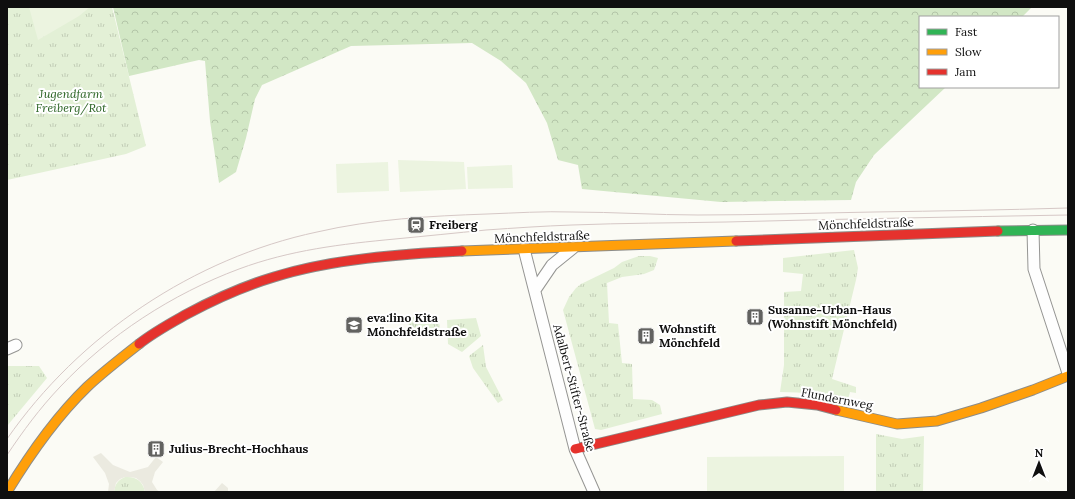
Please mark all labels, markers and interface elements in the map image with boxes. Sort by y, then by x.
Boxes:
legend [919,16,1059,88]
text: Fast [955,24,978,39]
text: Slow [955,44,982,59]
text: Jam [954,64,976,79]
park label: Jugendfarm Freiberg/Rot [36,86,107,116]
street label: Mönchfeldstraße [818,214,915,233]
station icon: Freiberg [406,215,426,235]
place label: Freiberg [429,217,479,232]
street label: Mönchfeldstraße [494,227,591,246]
place label: Susanne-Urban-Haus (Wohnstift Mönchfeld) [768,302,897,332]
building icon: Susanne-Urban-Haus (Wohnstift Mönchfeld) [745,307,765,327]
place label: eva:lino Kita Mönchfeldstraße [367,310,467,339]
school or university icon: eva:lino Kita Mönchfeldstraße [344,315,364,335]
street label: Adalbert-Stifter-Straße [550,321,599,454]
place label: Wohnstift Mönchfeld [659,321,720,350]
building icon: Wohnstift Mönchfeld [636,326,656,346]
street label: Flundernweg [800,384,875,413]
building icon: Julius-Brecht-Hochhaus [146,439,166,459]
place label: Julius-Brecht-Hochhaus [169,441,309,456]
north arrow [1019,443,1059,483]
text: N [1035,446,1044,460]

